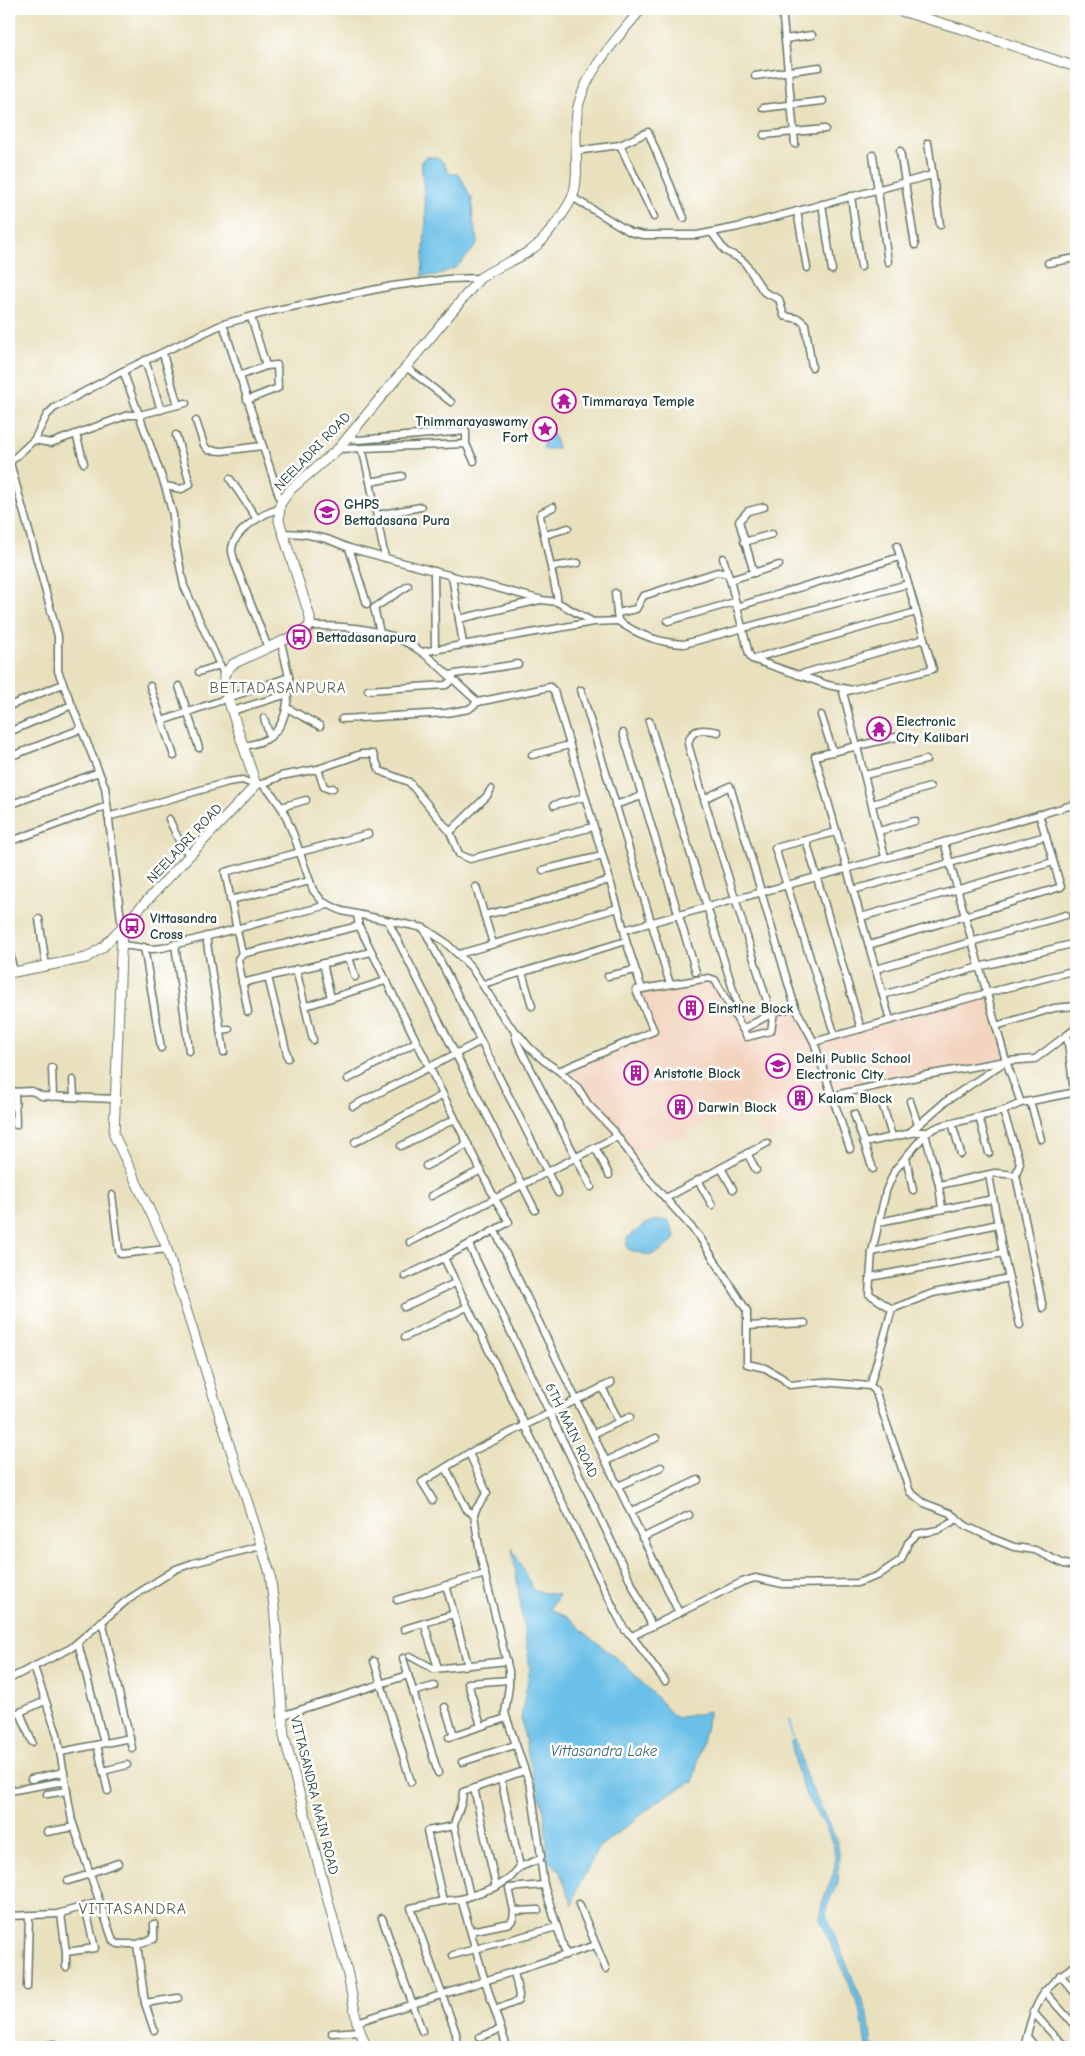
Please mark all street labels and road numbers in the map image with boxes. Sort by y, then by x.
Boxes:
street label: NEELADRI ROAD [271,408,354,494]
street label: NEELADRI ROAD [143,800,226,887]
street label: 6TH MAIN ROAD [541,1380,602,1480]
street label: VITTASANDRA MAIN ROAD [287,1714,343,1877]

